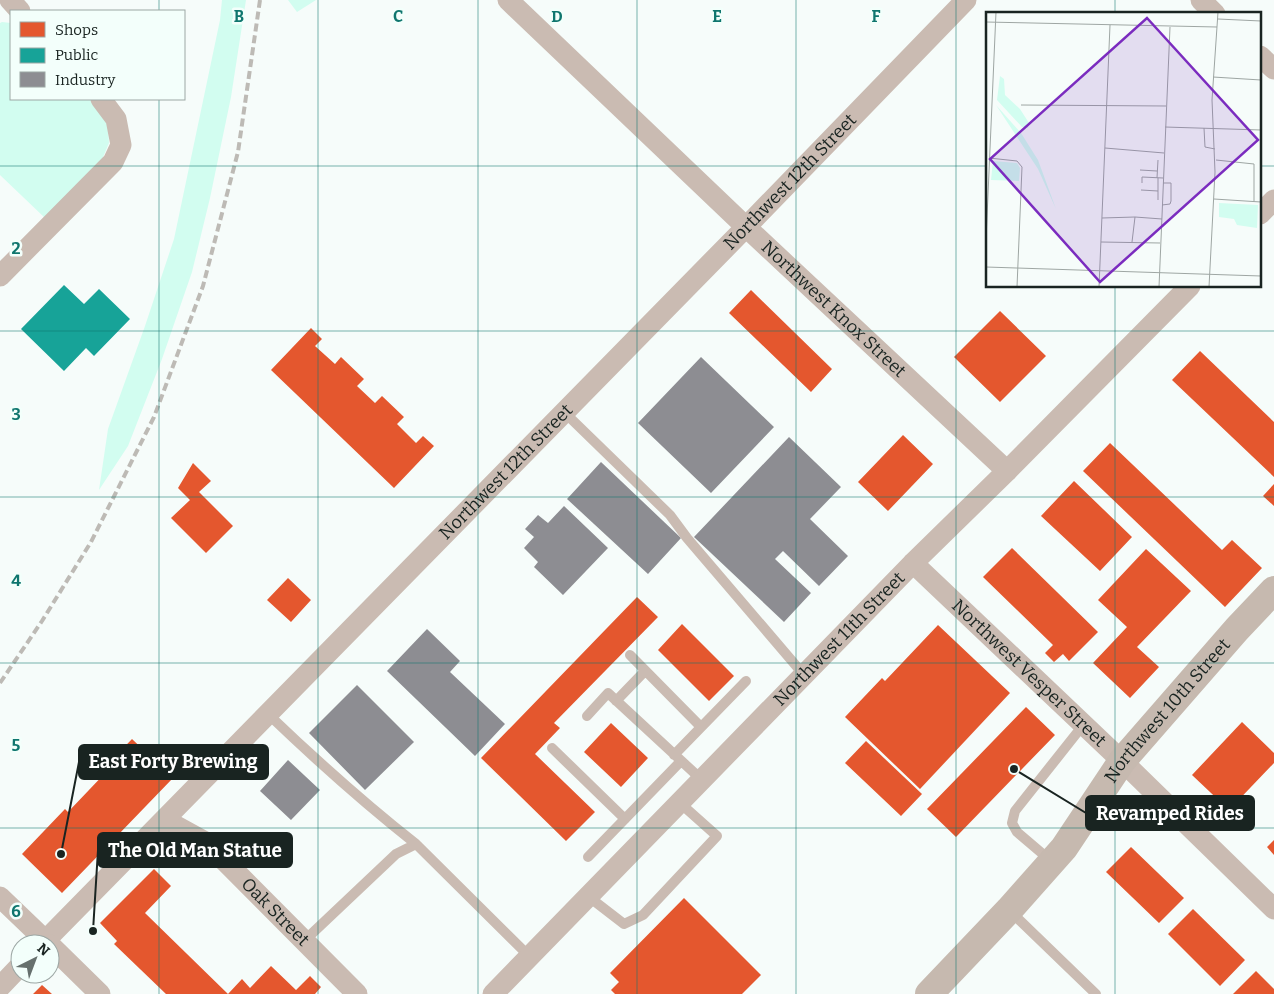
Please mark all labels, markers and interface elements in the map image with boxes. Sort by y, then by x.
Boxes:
text: B [234,7,244,26]
text: C [393,7,403,26]
text: D [551,7,563,26]
text: E [712,7,722,26]
text: F [872,7,881,26]
legend [10,10,185,100]
inset map [986,12,1262,288]
text: Shops [55,21,98,39]
text: Public [55,46,99,64]
text: Industry [55,71,115,89]
street label: Northwest 12th Street [719,109,861,254]
street label: Northwest Knox Street [757,236,911,382]
text: 2 [11,239,21,258]
street label: Northwest 12th Street [434,399,577,544]
text: 3 [11,405,21,424]
street label: Northwest 11th Street [769,567,910,710]
text: 4 [11,571,21,590]
street label: Northwest Vesper Street [947,595,1111,752]
street label: Northwest 10th Street [1100,634,1235,787]
text: 5 [12,736,21,755]
callout: East Forty Brewing [79,745,268,779]
text: East Forty Brewing [88,750,258,773]
callout: Revamped Rides [1086,796,1254,830]
text: Revamped Rides [1096,802,1244,825]
callout: The Old Man Statue [98,833,292,867]
text: The Old Man Statue [108,839,282,862]
street label: Oak Street [237,873,314,951]
text: 6 [11,902,21,921]
north arrow [10,934,60,984]
text: N [34,940,53,960]

